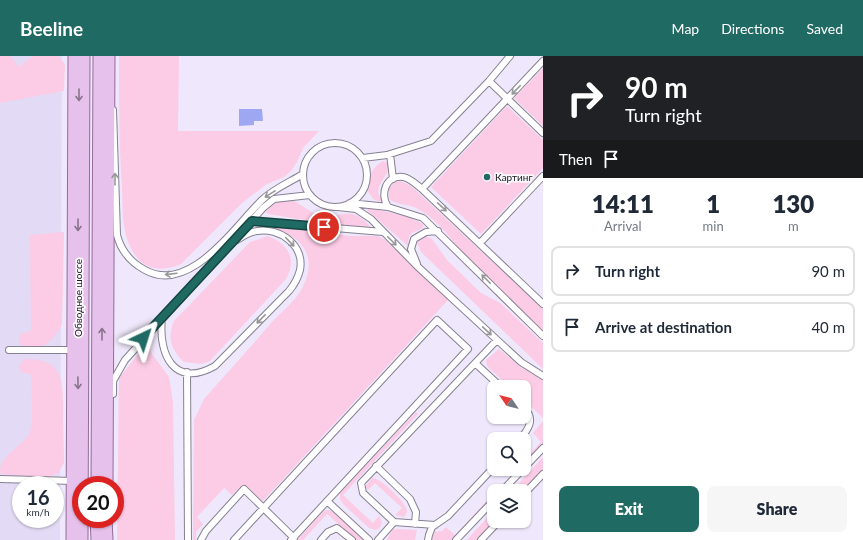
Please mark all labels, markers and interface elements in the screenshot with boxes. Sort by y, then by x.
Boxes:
text: Beeline [20,17,83,40]
text: Map [672,20,699,37]
text: Directions [721,20,784,37]
text: Saved [806,20,843,37]
text: 90 m [625,70,688,104]
icon: right [559,72,611,124]
one-way arrow [512,85,521,95]
one-way arrow [75,88,82,101]
text: Turn right [625,104,702,126]
icon: arrive [600,148,622,170]
text: Then [559,150,592,168]
place label: Картинг [495,171,533,183]
marker: Картинг [482,172,492,182]
one-way arrow [111,173,119,186]
text: 14:11 [592,189,654,218]
text: 1 [706,189,720,218]
text: 130 [772,189,814,218]
one-way arrow [264,191,276,199]
one-way arrow [436,203,447,212]
pin [307,210,341,244]
icon: arrive [313,216,335,238]
one-way arrow [74,218,82,231]
text: Arrival [604,218,642,234]
text: min [703,218,724,234]
text: m [788,218,799,234]
one-way arrow [286,237,295,247]
one-way arrow [387,237,397,246]
street label: Обводное шоссе [72,259,84,337]
icon: right [561,260,583,282]
text: Turn right [595,262,660,280]
text: 90 m [811,262,845,280]
one-way arrow [165,270,178,278]
one-way arrow [481,274,491,284]
one-way arrow [256,314,266,324]
icon: arrive [561,316,583,338]
position arrow [122,317,164,359]
text: Arrive at destination [595,318,732,336]
text: 40 m [811,318,845,336]
one-way arrow [482,326,492,335]
one-way arrow [98,328,106,341]
one-way arrow [74,376,82,389]
north arrow [487,380,531,424]
map controls [487,380,531,528]
button: search [487,432,531,476]
speed limit sign: 20 [72,476,124,528]
button: layers [487,484,531,528]
text: 16 [26,485,50,509]
button: Exit [559,486,699,532]
button: Share [707,486,847,532]
text: km/h [26,506,50,518]

